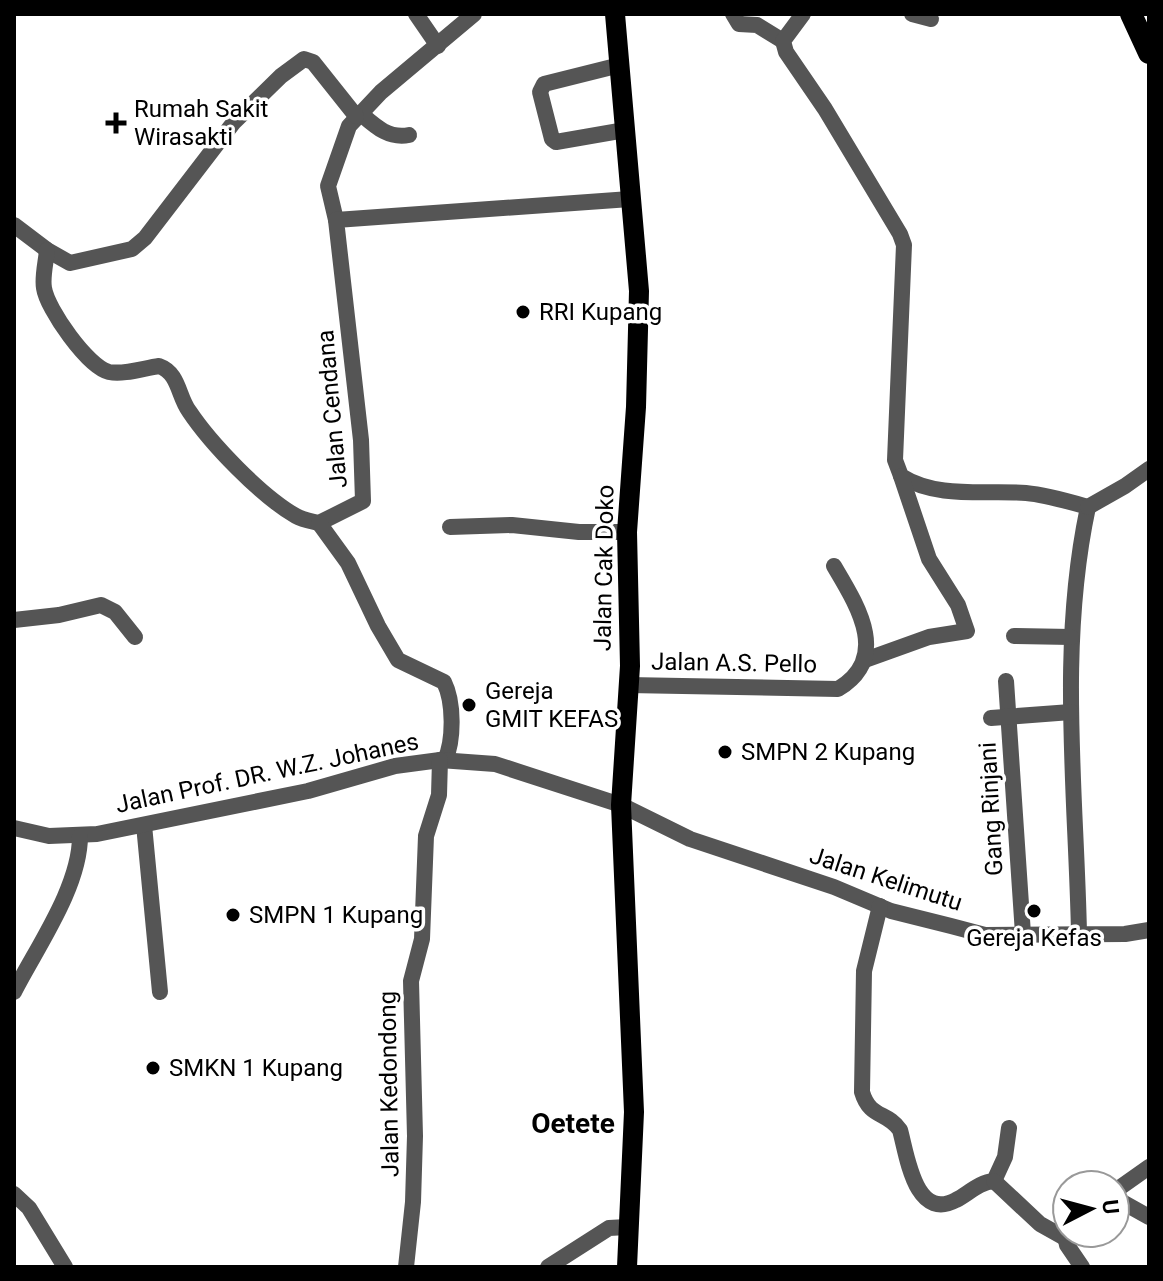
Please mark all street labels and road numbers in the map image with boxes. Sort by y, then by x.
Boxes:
street label: Jalan Cendana [311,329,353,489]
street label: Jalan Cak Doko [589,485,619,651]
street label: Jalan A.S. Pello [651,648,817,678]
street label: Jalan Prof. DR. W.Z. Johanes [113,727,421,819]
street label: Gang Rinjani [974,741,1008,877]
street label: Jalan Kelimutu [806,841,966,917]
street label: Jalan Kedondong [373,991,405,1177]

